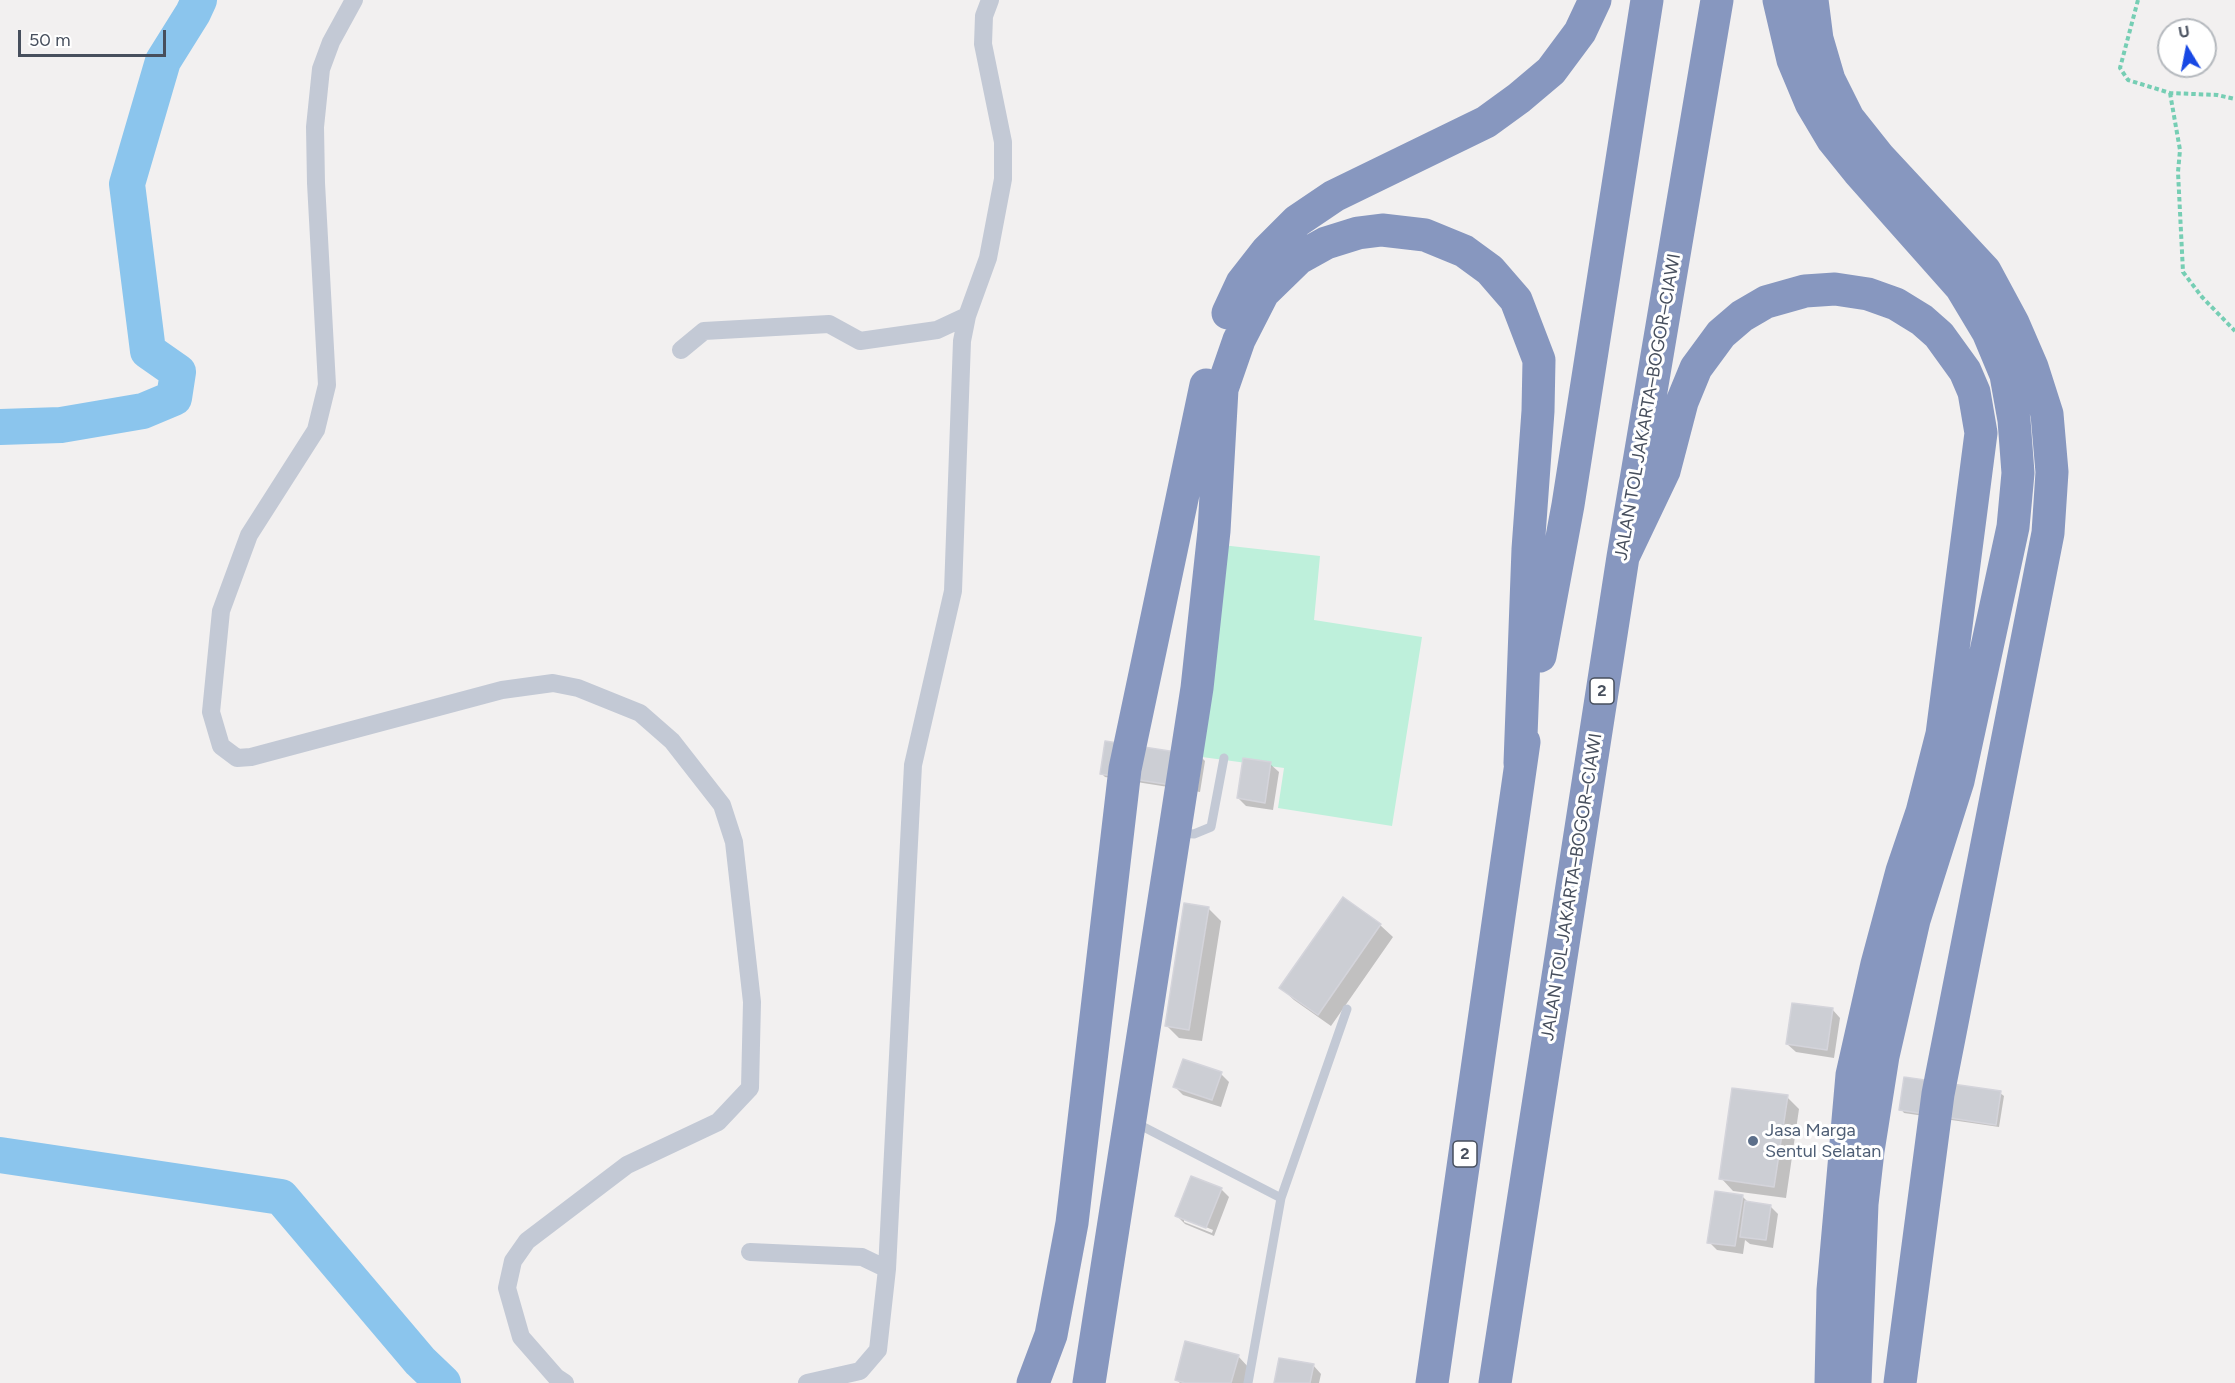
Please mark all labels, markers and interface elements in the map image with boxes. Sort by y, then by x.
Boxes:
scale bar [21,18,170,56]
north arrow [2157,18,2217,78]
text: U [2177,21,2191,42]
text: 50 m [29,29,71,51]
street label: JALAN TOL JAKARTA–BOGOR–CIAWI [1610,252,1686,562]
road number: 2 [1590,678,1614,704]
street label: JALAN TOL JAKARTA–BOGOR–CIAWI [1537,732,1607,1042]
place label: Jasa Marga Sentul Selatan [1765,1120,1881,1162]
marker: Jasa Marga Sentul Selatan [1746,1134,1760,1148]
road number: 2 [1453,1141,1477,1167]

